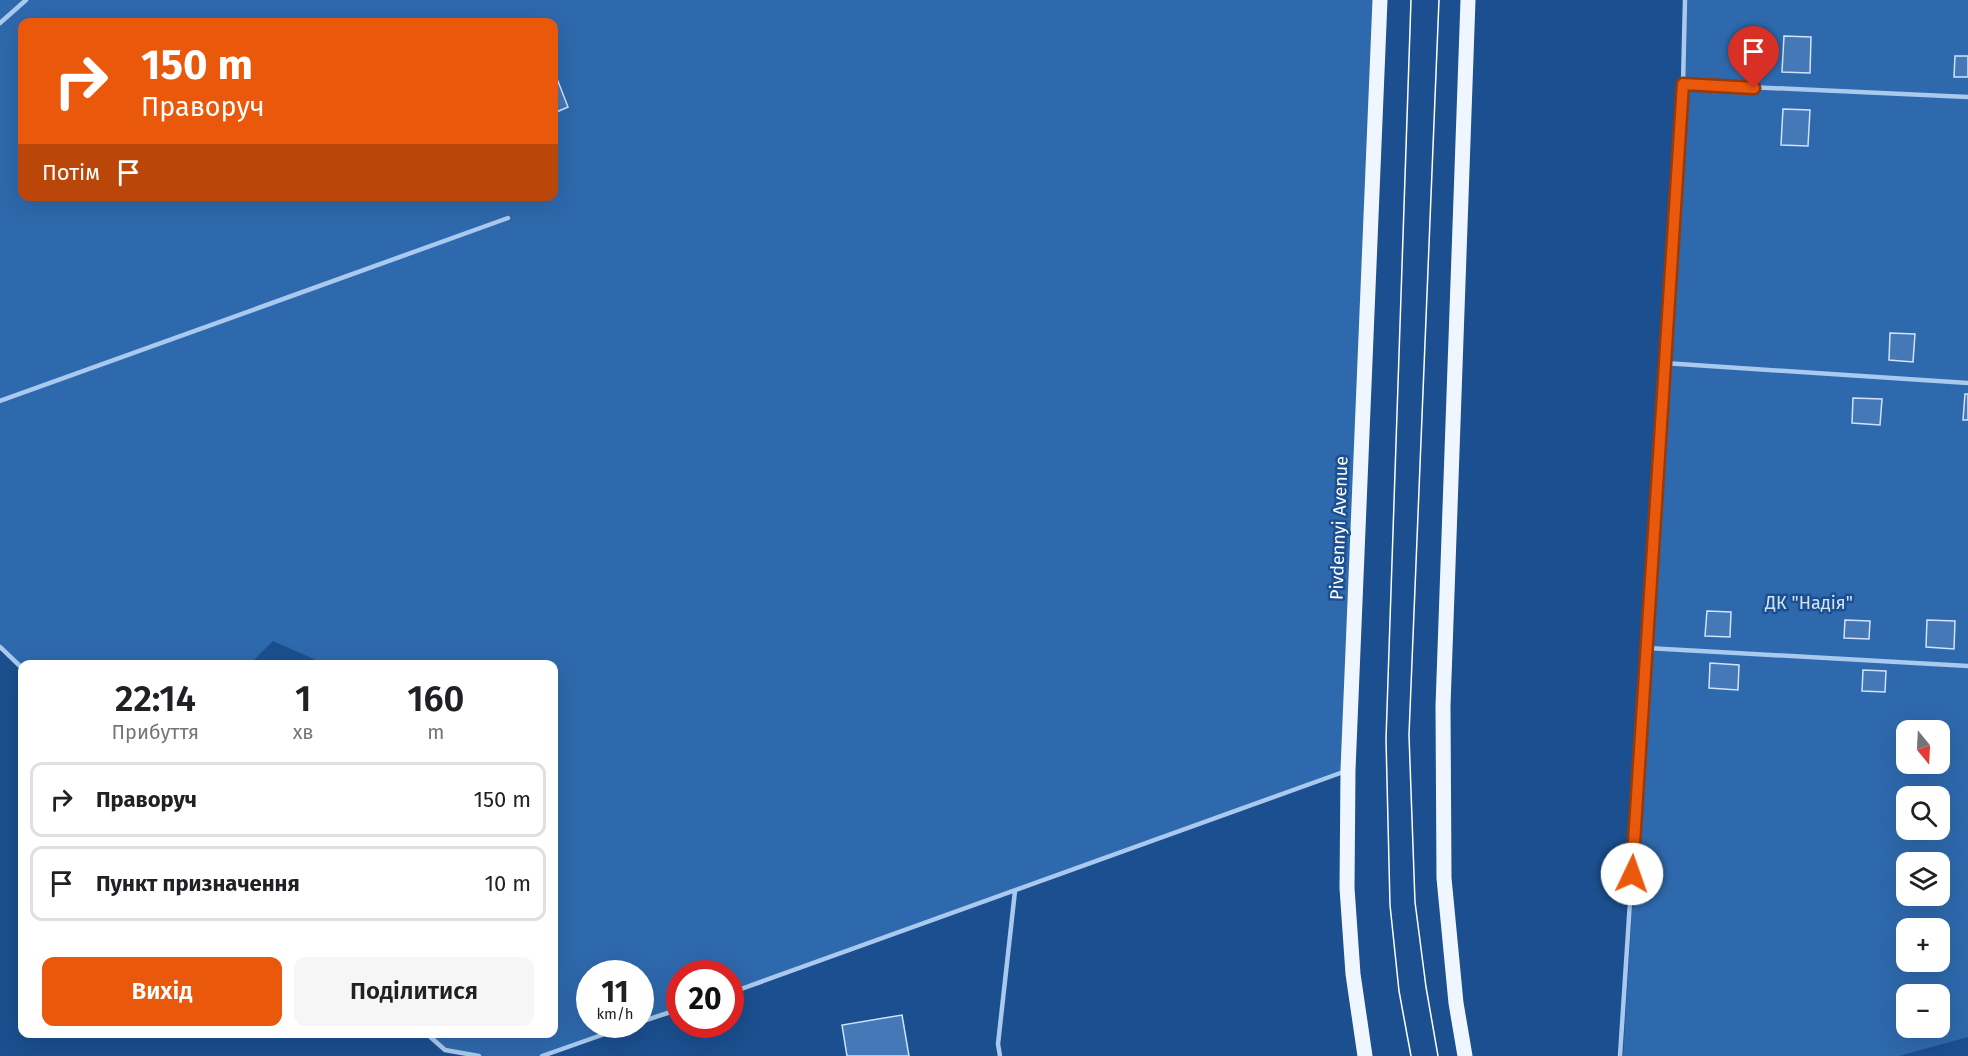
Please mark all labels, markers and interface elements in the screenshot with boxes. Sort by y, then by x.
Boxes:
pin [1728,26,1779,88]
icon: arrive [1737,35,1770,68]
text: 150 m [141,40,253,90]
icon: right [42,42,120,120]
text: Праворуч [141,91,265,123]
icon: arrive [112,156,145,189]
text: Потім [42,159,100,186]
street label: Pivdennyi Avenue [1325,456,1353,600]
park label: ДК "Надія" [1764,592,1853,614]
text: 22:14 [115,677,196,721]
text: 1 [295,677,311,721]
text: 160 [407,677,464,721]
text: Прибуття [112,720,199,744]
text: хв [293,720,314,744]
text: m [427,720,444,744]
north arrow [1896,720,1950,774]
map controls [1896,720,1950,1038]
icon: right [45,783,78,816]
text: Праворуч [96,786,197,813]
text: 150 m [473,786,531,813]
button: search [1896,786,1950,840]
position arrow [1600,842,1664,906]
button: layers [1896,852,1950,906]
icon: arrive [45,867,78,900]
text: Пункт призначення [96,870,300,897]
text: 10 m [485,870,531,897]
button: + [1896,918,1950,972]
button: Вихід [42,957,282,1026]
button: Поділитися [294,957,534,1026]
speed limit sign: 20 [666,960,744,1038]
text: 11 [601,974,629,1010]
button: − [1896,984,1950,1038]
text: km/h [596,1005,634,1023]

